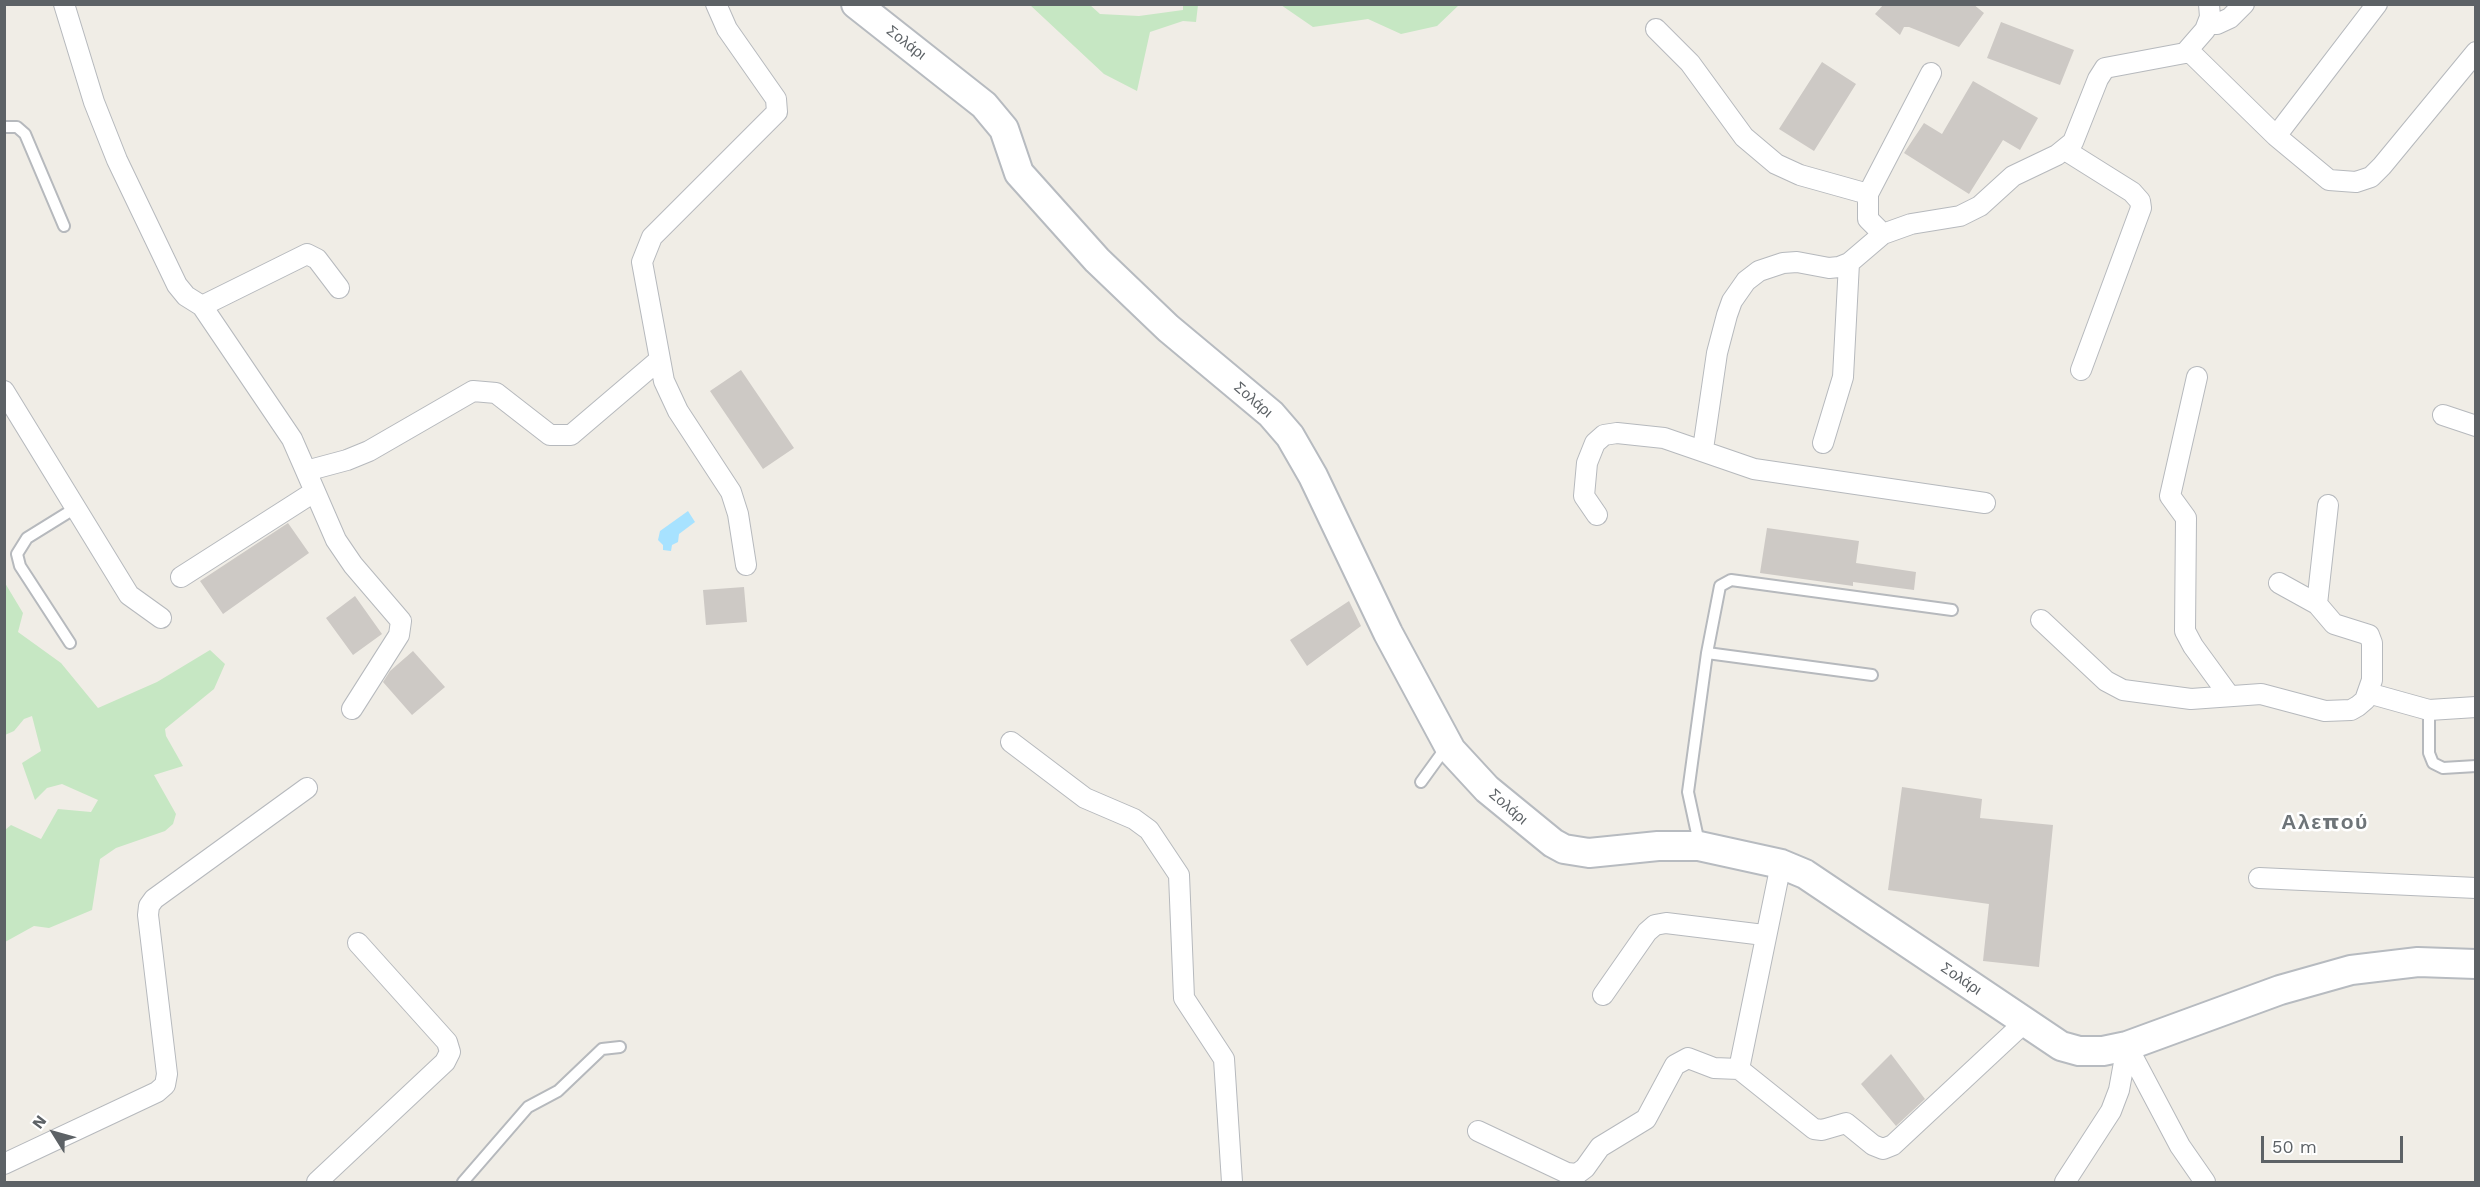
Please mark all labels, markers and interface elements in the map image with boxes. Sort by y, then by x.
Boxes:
street label: Σολάρι [883,22,929,64]
street label: Σολάρι [1230,378,1276,422]
street label: Σολάρι [1485,785,1531,829]
district label: Αλεπού [2281,810,2369,836]
street label: Σολάρι [1937,959,1985,999]
north arrow [24,1103,84,1163]
text: N [28,1111,50,1132]
scale bar [2264,1124,2406,1162]
text: 50 m [2272,1136,2317,1157]

